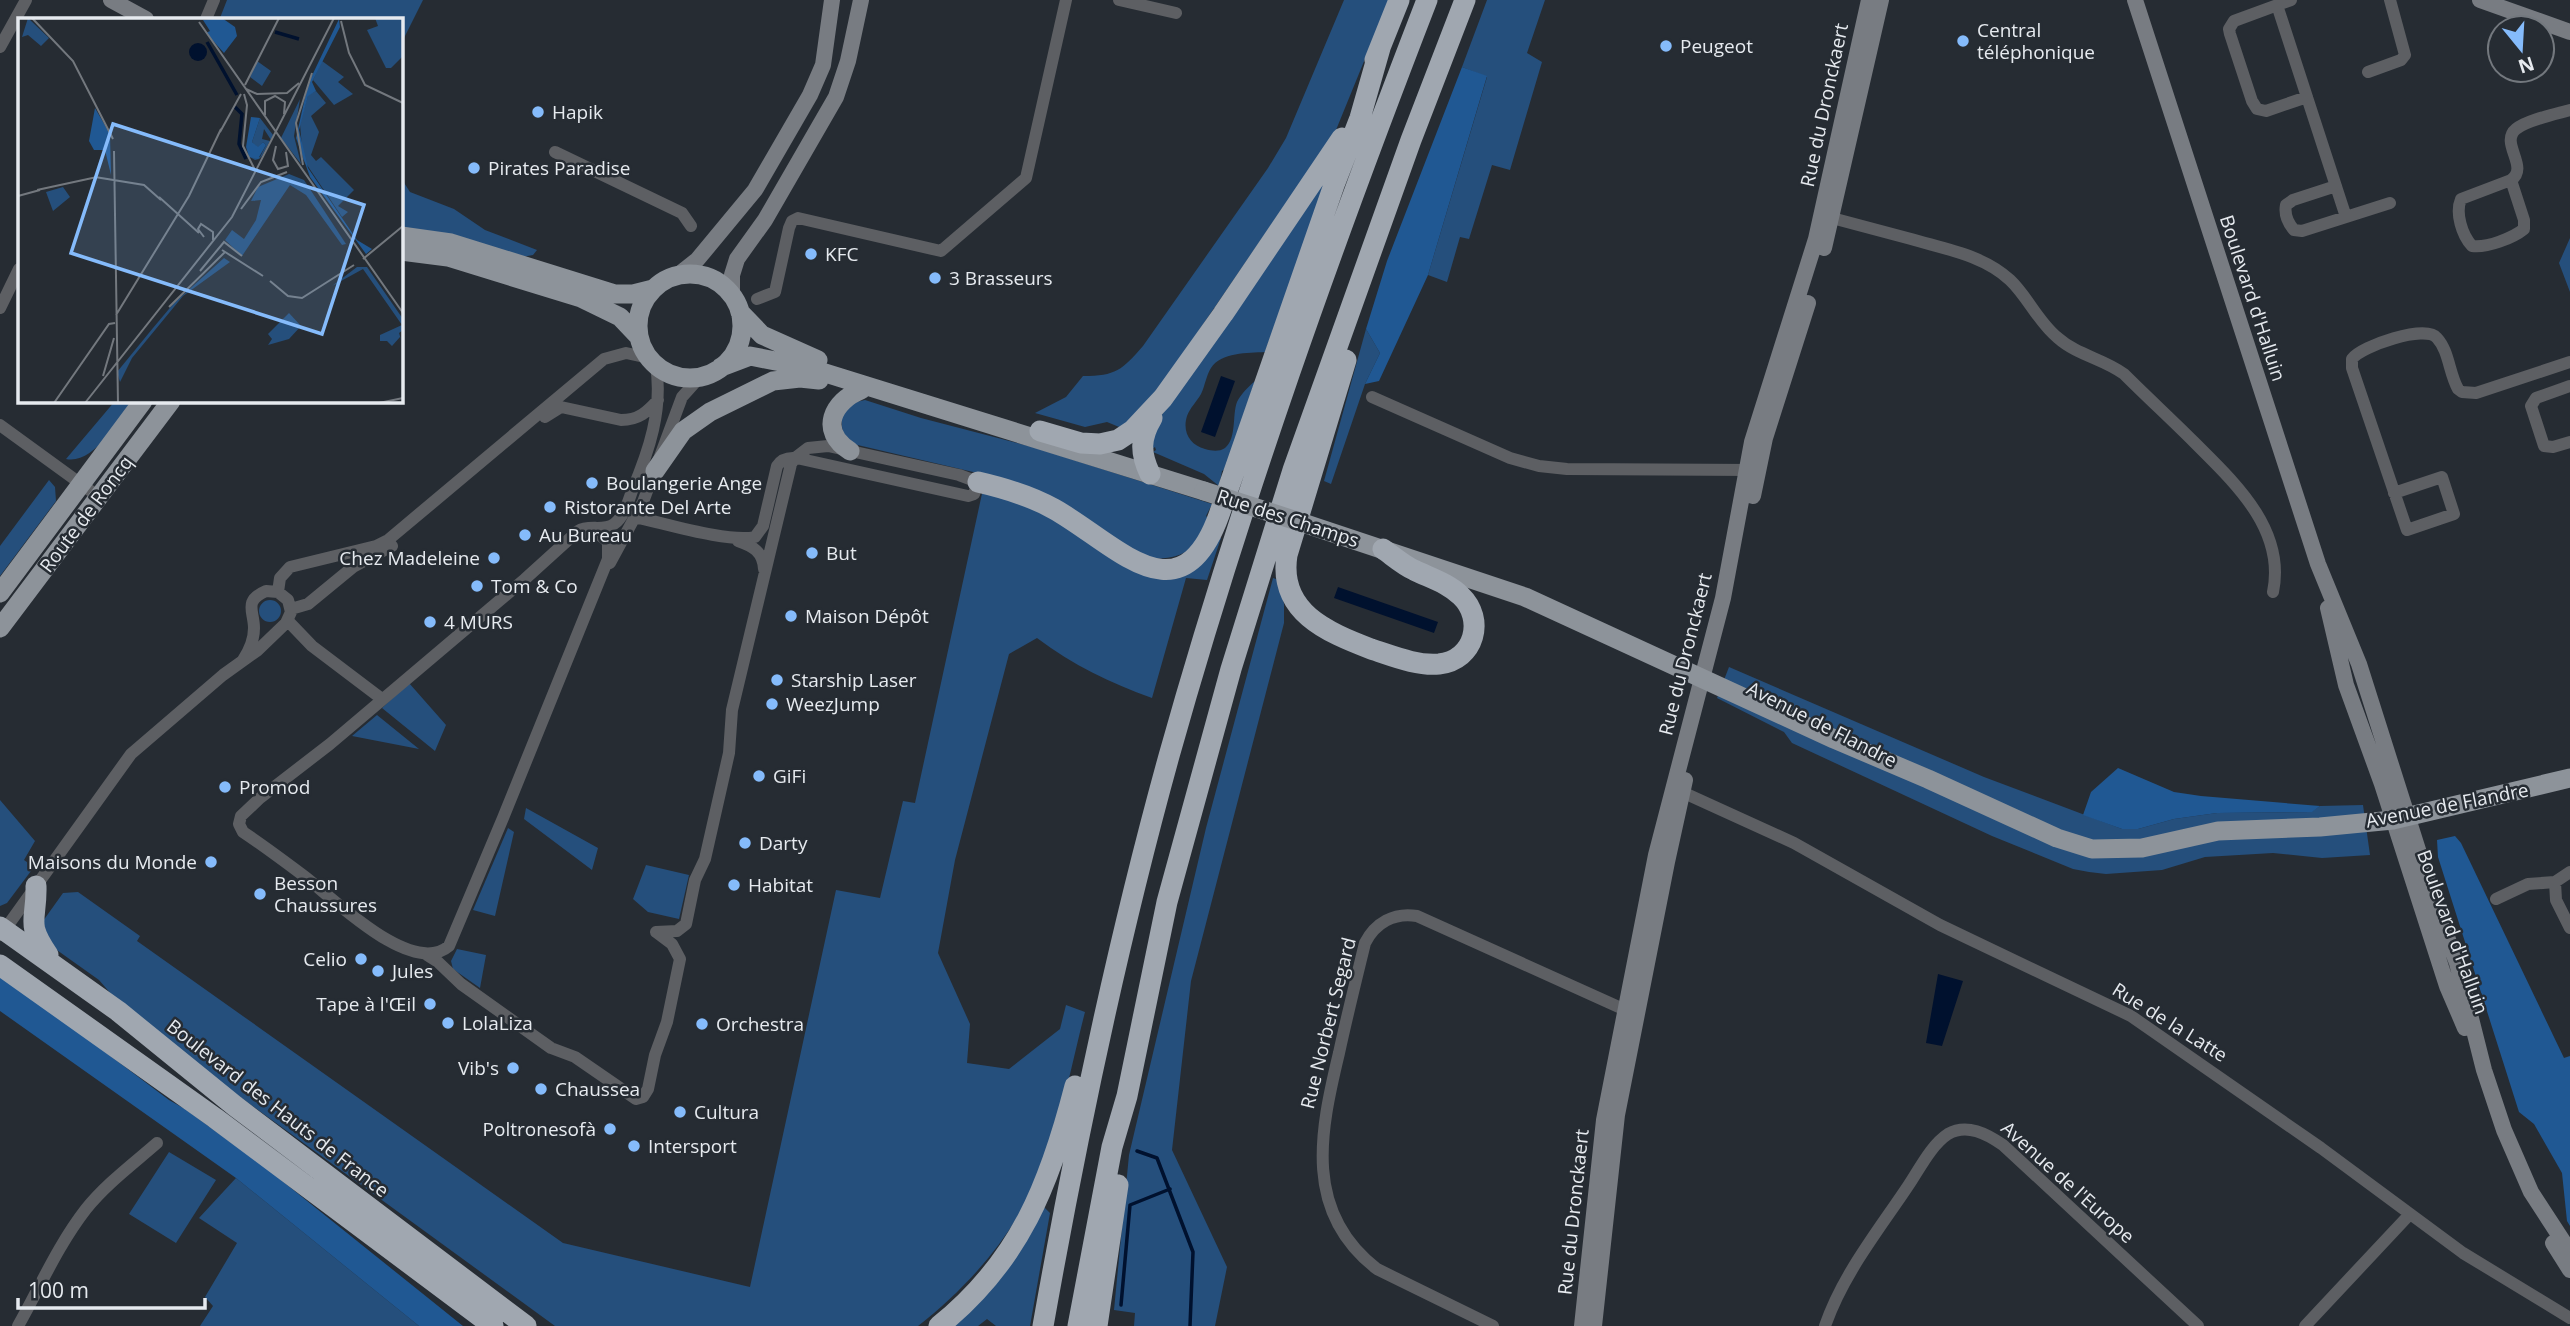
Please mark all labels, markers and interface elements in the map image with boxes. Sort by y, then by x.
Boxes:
north arrow [2486,14,2556,84]
place label: Central téléphonique [1977,17,2095,65]
inset map [18,18,402,402]
street label: Rue du Dronckaert [1794,21,1854,189]
place label: Peugeot [1680,33,1753,59]
marker: Central téléphonique [1955,33,1971,49]
marker: Peugeot [1658,38,1674,54]
text: N [2515,50,2538,80]
place label: Hapik [552,99,603,125]
marker: Hapik [530,104,546,120]
place label: Pirates Paradise [488,155,630,181]
marker: Pirates Paradise [466,160,482,176]
street label: Boulevard d'Halluin [2214,212,2292,384]
place label: KFC [825,241,858,267]
marker: KFC [803,246,819,262]
place label: 3 Brasseurs [949,265,1053,291]
marker: 3 Brasseurs [927,270,943,286]
street label: Route de Roncq [34,450,138,578]
place label: Boulangerie Ange [606,470,762,496]
marker: Boulangerie Ange [584,475,600,491]
street label: Rue des Champs [1214,483,1362,553]
place label: Ristorante Del Arte [564,494,732,520]
marker: Ristorante Del Arte [542,499,558,515]
place label: Au Bureau [539,522,632,548]
marker: Au Bureau [517,527,533,543]
place label: But [826,540,857,566]
place label: Chez Madeleine [339,545,480,571]
marker: But [804,545,820,561]
marker: Chez Madeleine [486,550,502,566]
street label: Rue du Dronckaert [1652,570,1718,738]
place label: Tom & Co [491,573,578,599]
marker: Tom & Co [469,578,485,594]
place label: Maison Dépôt [805,603,929,629]
marker: Maison Dépôt [783,608,799,624]
place label: 4 MURS [444,609,513,635]
marker: 4 MURS [422,614,438,630]
place label: Starship Laser [791,667,917,693]
marker: Starship Laser [769,672,785,688]
street label: Avenue de Flandre [1743,675,1901,773]
place label: WeezJump [786,691,880,717]
marker: WeezJump [764,696,780,712]
place label: GiFi [773,763,806,789]
marker: GiFi [751,768,767,784]
place label: Promod [239,774,310,800]
street label: Avenue de Flandre [2363,776,2531,834]
marker: Promod [217,779,233,795]
place label: Darty [759,830,808,856]
marker: Darty [737,835,753,851]
street label: Boulevard d'Halluin [2411,846,2495,1018]
place label: Maisons du Monde [28,849,197,875]
marker: Maisons du Monde [203,854,219,870]
place label: Besson Chaussures [274,870,377,918]
place label: Habitat [748,872,813,898]
marker: Habitat [726,877,742,893]
marker: Besson Chaussures [252,886,268,902]
street label: Rue Norbert Segard [1294,935,1362,1111]
place label: Celio [303,946,347,972]
marker: Celio [353,951,369,967]
place label: Jules [390,958,433,984]
marker: Jules [370,963,386,979]
street label: Rue de la Latte [2107,976,2233,1068]
place label: Tape à l'Œil [316,991,416,1017]
marker: Tape à l'Œil [422,996,438,1012]
place label: LolaLiza [462,1010,533,1036]
place label: Orchestra [716,1011,804,1037]
street label: Boulevard des Hauts de France [162,1013,394,1203]
marker: LolaLiza [440,1015,456,1031]
marker: Orchestra [694,1016,710,1032]
place label: Vib's [458,1055,499,1081]
marker: Vib's [505,1060,521,1076]
place label: Chaussea [555,1076,640,1102]
marker: Chaussea [533,1081,549,1097]
place label: Cultura [694,1099,759,1125]
marker: Cultura [672,1104,688,1120]
street label: Avenue de l'Europe [1996,1115,2140,1249]
place label: Poltronesofà [483,1116,596,1142]
marker: Poltronesofà [602,1121,618,1137]
street label: Rue du Dronckaert [1551,1128,1595,1296]
place label: Intersport [648,1133,737,1159]
marker: Intersport [626,1138,642,1154]
scale bar [18,1266,205,1310]
text: 100 m [28,1276,89,1304]

